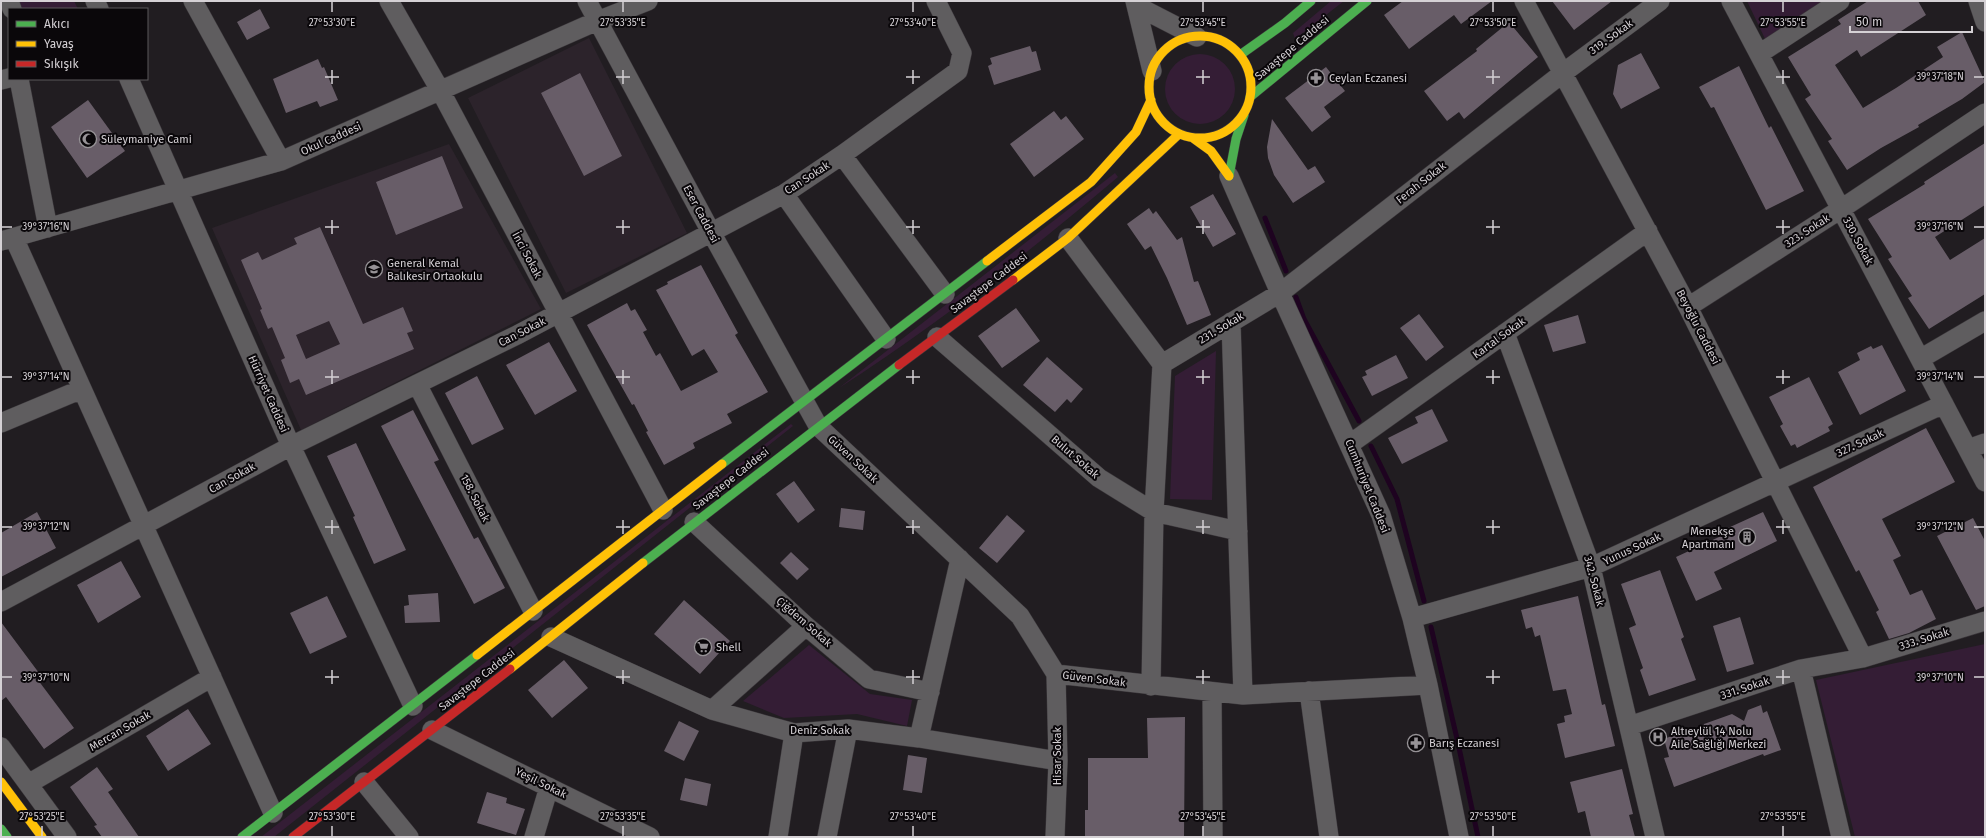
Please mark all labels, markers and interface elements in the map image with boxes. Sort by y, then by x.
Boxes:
legend [8,8,148,80]
scale bar [1850,8,1972,34]
street label: Savaştepe Caddesi [1252,13,1332,83]
text: 50 m [1856,15,1882,29]
text: Akıcı [44,17,70,31]
text: 27°53'30"E [309,17,355,29]
text: 27°53'35"E [600,17,646,29]
text: 27°53'40"E [890,17,936,29]
text: 27°53'45"E [1180,17,1226,29]
text: 27°53'50"E [1470,17,1516,29]
street label: 319. Sokak [1587,17,1636,57]
text: 27°53'55"E [1760,17,1806,29]
text: Yavaş [44,37,74,51]
text: Sıkışık [44,57,79,71]
pharmacy icon: Ceylan Eczanesi [1306,68,1326,88]
text: 39°37'18"N [1916,71,1964,83]
place label: Ceylan Eczanesi [1329,72,1407,85]
street label: Okul Caddesi [299,120,363,158]
mosque icon: Süleymaniye Cami [78,129,98,149]
place label: Süleymaniye Cami [101,133,192,146]
street label: Can Sokak [782,158,832,197]
street label: Ferah Sokak [1393,159,1449,207]
street label: Eser Caddesi [680,183,722,245]
street label: 323. Sokak [1782,211,1832,250]
street label: 330. Sokak [1840,215,1876,267]
text: 39°37'16"N [22,221,70,233]
text: 39°37'16"N [1916,221,1964,233]
street label: İnci Sokak [509,229,546,281]
street label: Savaştepe Caddesi [948,250,1030,316]
place label: General Kemal Balıkesir Ortaokulu [387,257,483,283]
school or university icon: General Kemal Balıkesir Ortaokulu [364,259,384,279]
street label: Beyoğlu Caddesi [1674,287,1722,367]
street label: 231. Sokak [1196,309,1246,347]
street label: Can Sokak [496,314,548,349]
street label: Kartal Sokak [1470,314,1528,361]
street label: Hürriyet Caddesi [245,353,291,435]
text: 39°37'14"N [23,371,69,383]
text: 39°37'14"N [1917,371,1963,383]
street label: 327. Sokak [1834,426,1886,460]
street label: Güven Sokak [825,433,881,486]
street label: Bulut Sokak [1048,433,1102,482]
street label: Cumhuriyet Caddesi [1342,437,1392,535]
street label: Savaştepe Caddesi [690,445,772,513]
street label: Can Sokak [207,460,258,496]
street label: 158. Sokak [458,472,493,524]
text: 39°37'12"N [22,521,70,533]
text: 39°37'12"N [1916,521,1964,533]
place label: Menekşe Apartmanı [1682,525,1734,551]
building icon: Menekşe Apartmanı [1737,527,1757,547]
street label: Yunus Sokak [1601,530,1663,568]
street label: 342. Sokak [1581,554,1607,608]
street label: Çiğdem Sokak [774,594,835,650]
street label: 333. Sokak [1897,625,1951,653]
supermarket icon: Shell [693,637,713,657]
place label: Shell [716,641,741,654]
street label: Savaştepe Caddesi [436,646,518,714]
street label: Güven Sokak [1062,669,1127,689]
text: 39°37'10"N [22,672,70,684]
text: 39°37'10"N [1916,672,1964,684]
street label: 331. Sokak [1719,674,1771,702]
street label: Mercan Sokak [87,708,153,754]
street label: Deniz Sokak [790,724,850,737]
place label: Altıeylül 14 Nolu Aile Sağlığı Merkezi [1671,725,1766,751]
street label: Hisar Sokak [1051,727,1064,785]
hospital icon: Altıeylül 14 Nolu Aile Sağlığı Merkezi [1648,727,1668,747]
pharmacy icon: Barış Eczanesi [1406,733,1426,753]
place label: Barış Eczanesi [1429,737,1499,750]
street label: Yeşil Sokak [513,765,569,801]
text: 27°53'25"E [19,811,65,823]
text: 27°53'30"E [309,811,355,823]
text: 27°53'35"E [600,811,646,823]
text: 27°53'40"E [890,811,936,823]
text: 27°53'45"E [1180,811,1226,823]
text: 27°53'50"E [1470,811,1516,823]
text: 27°53'55"E [1760,811,1806,823]

